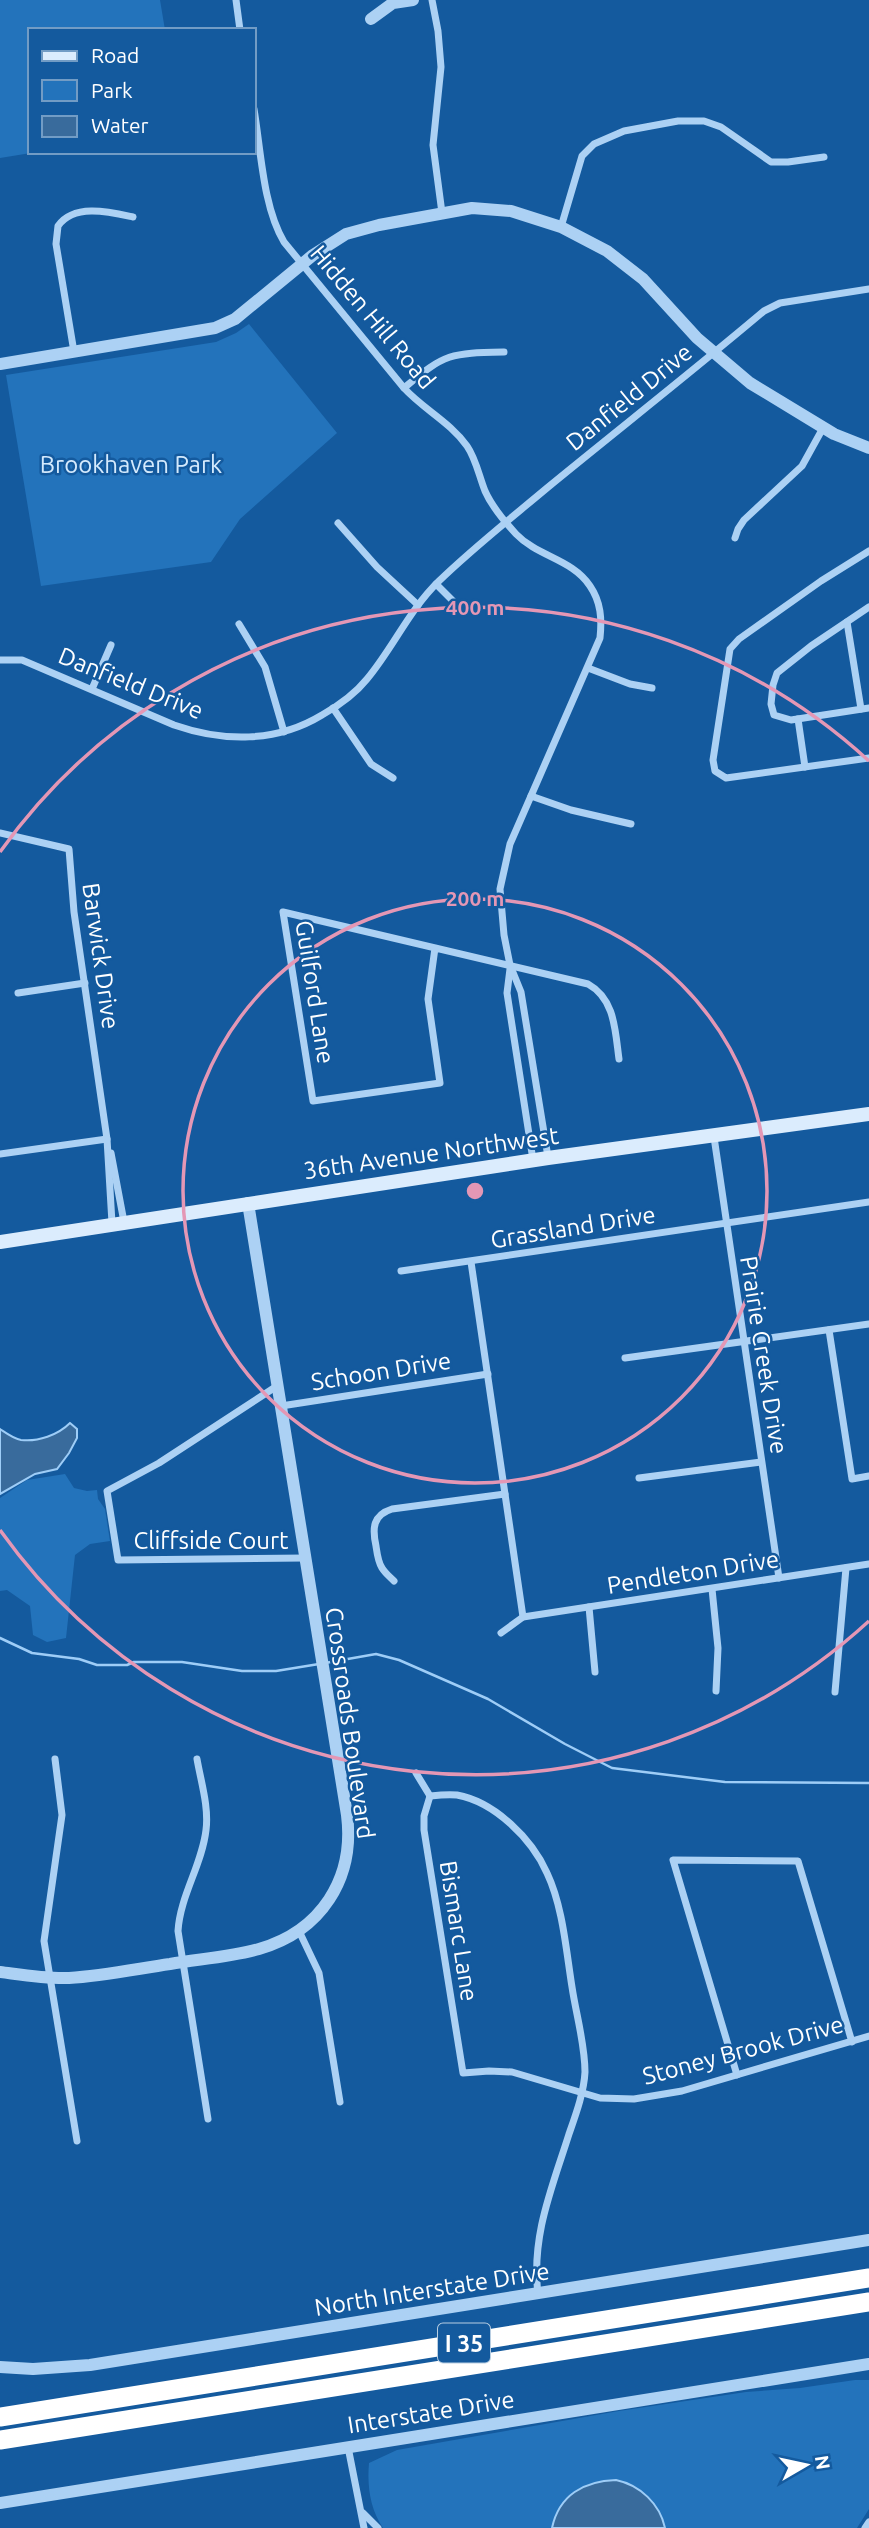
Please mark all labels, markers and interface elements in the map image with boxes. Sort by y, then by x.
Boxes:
legend [28,28,256,154]
text: Road [91,43,139,67]
text: Park [91,78,133,102]
text: Water [91,113,149,137]
street label: Hidden Hill Road [305,240,441,394]
street label: Danfield Drive [561,338,697,456]
park label: Brookhaven Park [40,451,222,478]
text: 400 m [446,595,504,619]
street label: Danfield Drive [55,642,207,724]
street label: Barwick Drive [77,881,125,1031]
text: 200 m [446,886,504,910]
street label: Guilford Lane [290,918,340,1066]
street label: 36th Avenue Northwest [302,1122,561,1184]
centre of rings [463,1179,487,1203]
street label: Grassland Drive [489,1201,657,1253]
street label: Prairie Creek Drive [735,1254,793,1456]
street label: Schoon Drive [309,1347,453,1395]
street label: Cliffside Court [133,1527,289,1554]
street label: Pendleton Drive [605,1545,781,1599]
street label: Crossroads Boulevard [320,1605,380,1841]
street label: Bismarc Lane [435,1859,483,2003]
street label: Stoney Brook Drive [640,2010,846,2090]
street label: North Interstate Drive [313,2257,551,2321]
road number: I 35 [438,2324,490,2362]
street label: Interstate Drive [346,2385,516,2439]
north arrow [771,2430,841,2500]
text: N [811,2454,835,2471]

